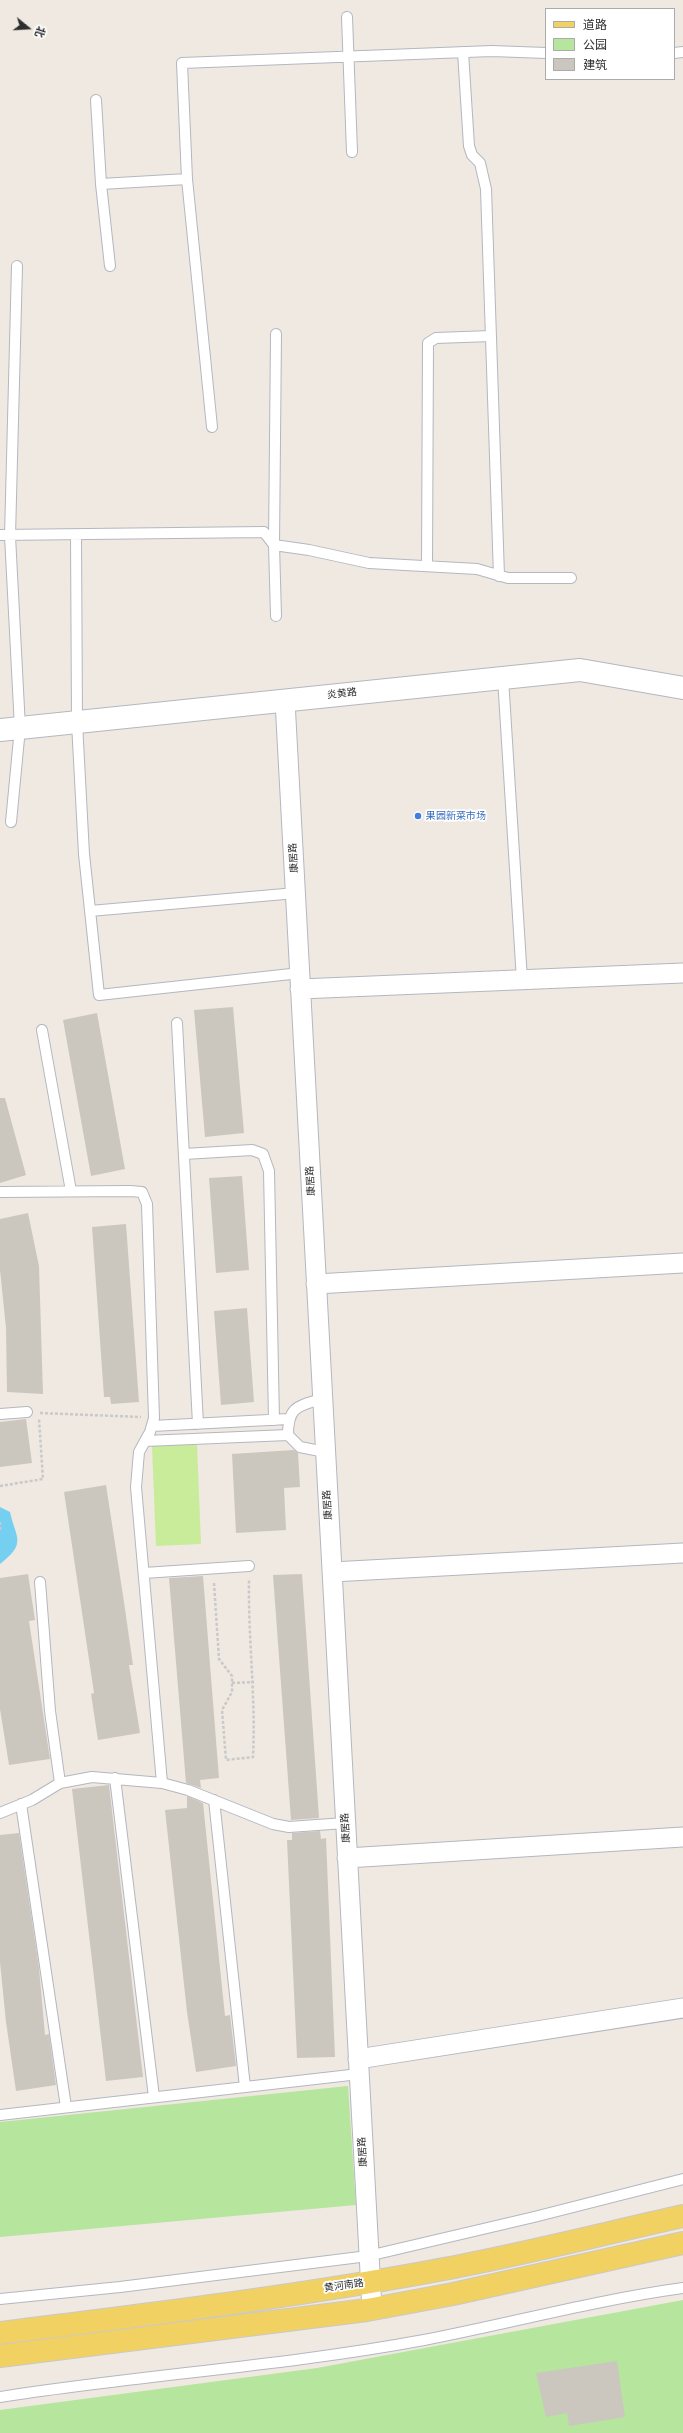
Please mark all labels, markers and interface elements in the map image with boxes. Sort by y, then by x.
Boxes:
north arrow [8,8,48,48]
legend [545,8,675,80]
text: 道路 [583,18,607,33]
text: 北 [32,25,48,39]
text: 公园 [583,38,607,53]
text: 建筑 [583,58,607,73]
street label: 炎黄路 [326,686,358,702]
place label: 果园新菜市场 [426,810,486,822]
marker: 果园新菜市场 [413,811,423,821]
street label: 康居路 [287,843,301,873]
street label: 康居路 [304,1166,318,1196]
street label: 康居路 [321,1490,335,1520]
street label: 康居路 [339,1813,353,1843]
street label: 康居路 [356,2137,370,2167]
street label: 黄河南路 [323,2277,365,2295]

